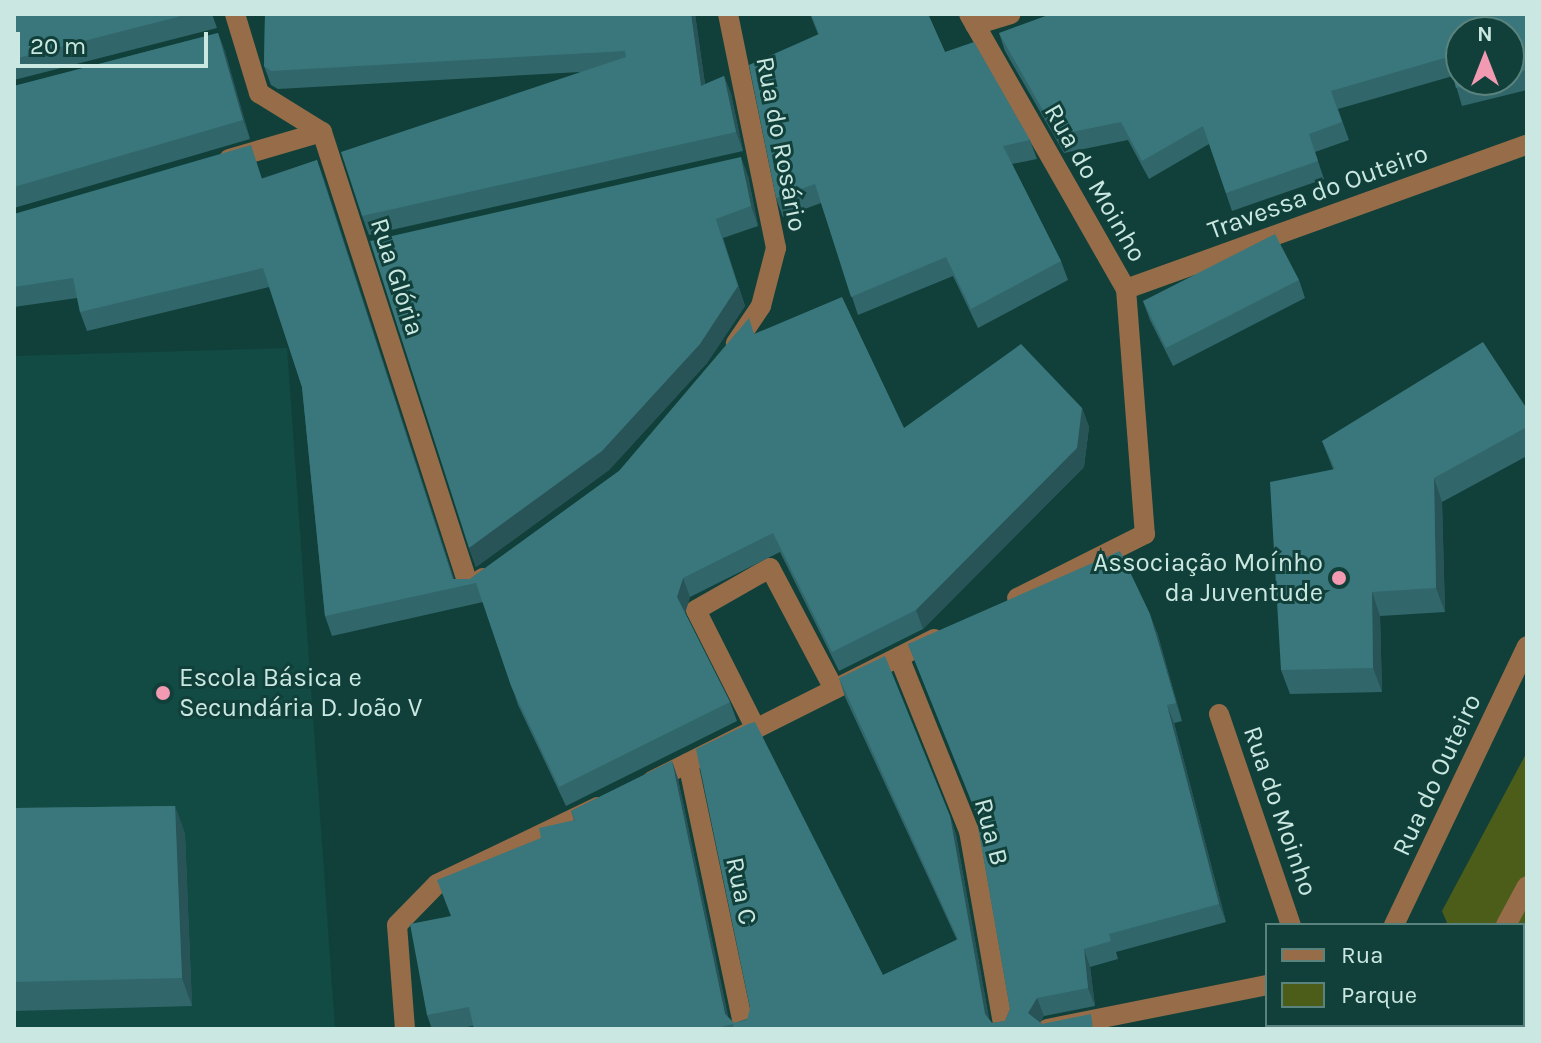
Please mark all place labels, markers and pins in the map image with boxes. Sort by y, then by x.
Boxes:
place label: Associação Moínho da Juventude [1093,547,1323,608]
marker: Associação Moínho da Juventude [1330,569,1348,587]
place label: Escola Básica e Secundária D. João V [179,662,422,724]
marker: Escola Básica e Secundária D. João V [154,684,172,702]

